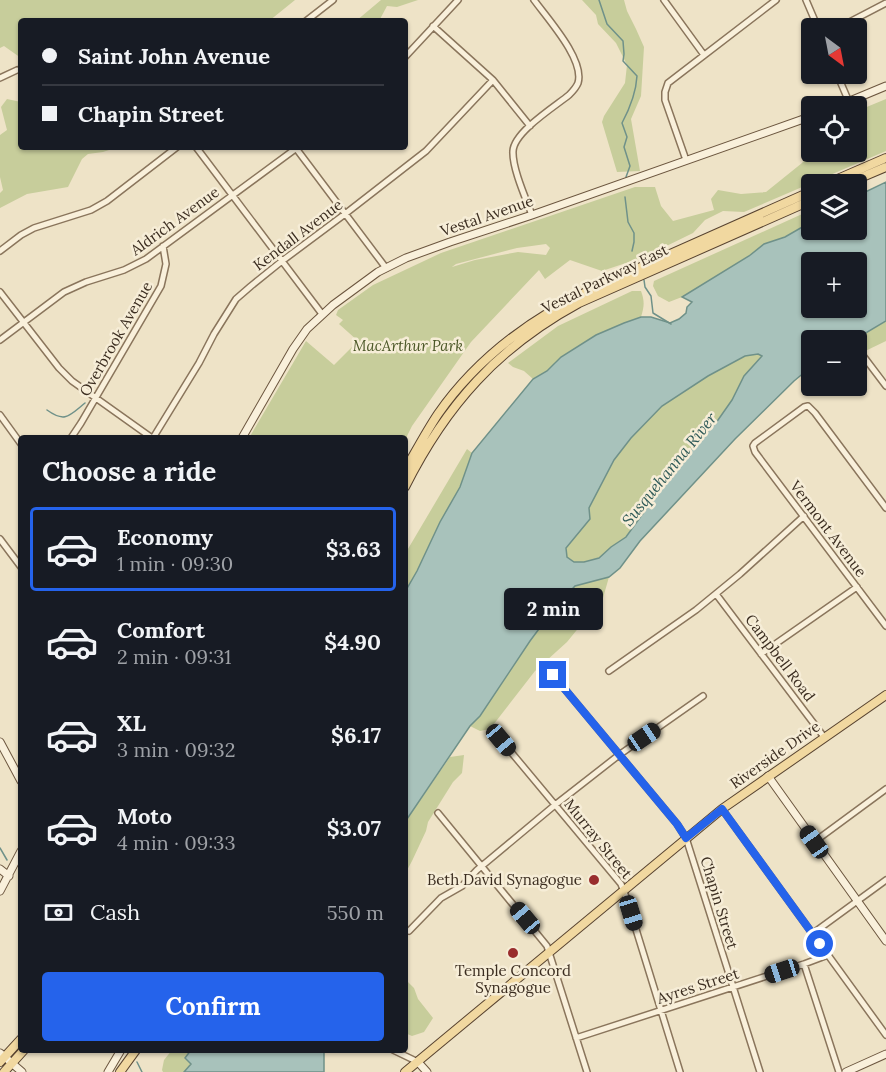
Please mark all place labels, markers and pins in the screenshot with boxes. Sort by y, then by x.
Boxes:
place label: Beth David Synagogue [427,870,582,889]
marker: Beth David Synagogue [587,873,601,887]
marker: Temple Concord Synagogue [506,946,520,960]
place label: Temple Concord Synagogue [455,961,571,997]

